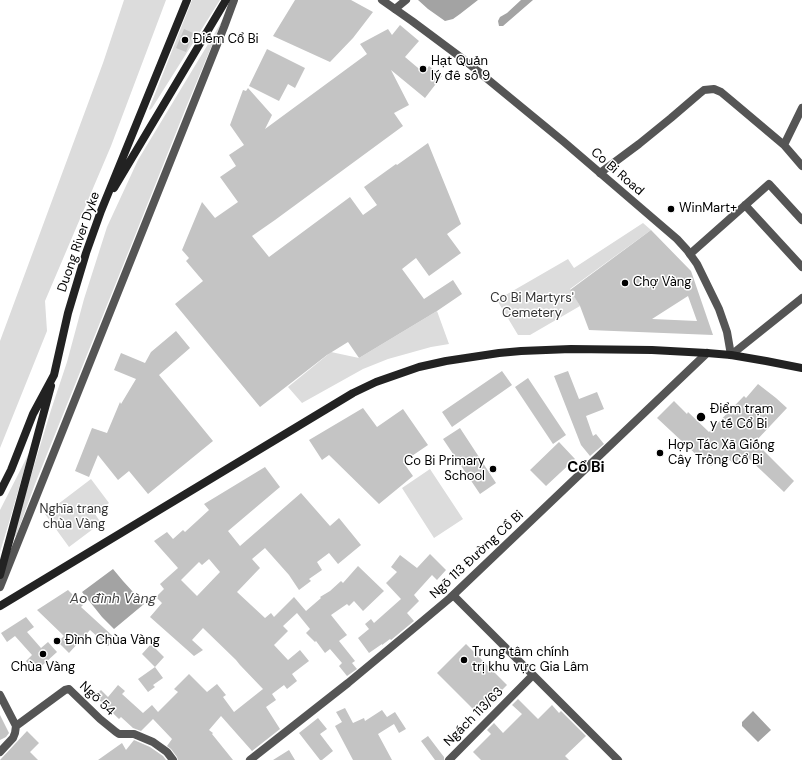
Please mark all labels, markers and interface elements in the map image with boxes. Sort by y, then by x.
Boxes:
place label: Điếm Cổ Bi [193,32,259,48]
marker: Điếm Cổ Bi [180,35,190,45]
place label: Hạt Quản lý đê số 9 [431,54,490,85]
marker: Hạt Quản lý đê số 9 [418,64,428,74]
street label: Co Bi Road [587,145,647,199]
street label: Duong River Dyke [55,190,103,294]
place label: WinMart+ [679,201,737,217]
marker: WinMart+ [666,204,676,214]
place label: Chợ Vàng [633,275,692,291]
marker: Chợ Vàng [620,278,630,288]
park label: Co Bi Martyrs' Cemetery [490,291,574,322]
place label: Điểm trạm y tế Cổ Bi [710,402,773,433]
marker: Điểm trạm y tế Cổ Bi [695,411,707,423]
place label: Hợp Tác Xã Giống Cây Trồng Cổ Bi [668,438,775,469]
marker: Hợp Tác Xã Giống Cây Trồng Cổ Bi [655,448,665,458]
place label: Co Bi Primary School [404,454,485,485]
district label: Cổ Bi [567,459,605,477]
marker: Co Bi Primary School [488,464,498,474]
park label: Nghĩa trang chùa Vàng [40,502,108,533]
street label: Ngõ 113 Đường Cổ Bi [427,508,527,602]
water label: Ao đình Vàng [70,591,156,607]
place label: Đình Chùa Vàng [65,633,160,649]
marker: Đình Chùa Vàng [52,636,62,646]
place label: Trung tâm chính trị khu vực Gia Lâm [472,645,589,676]
marker: Chùa Vàng [38,649,48,659]
marker: Trung tâm chính trị khu vực Gia Lâm [459,655,469,665]
place label: Chùa Vàng [11,660,75,676]
street label: Ngõ 54 [76,679,118,719]
street label: Ngách 113/63 [441,684,507,750]

